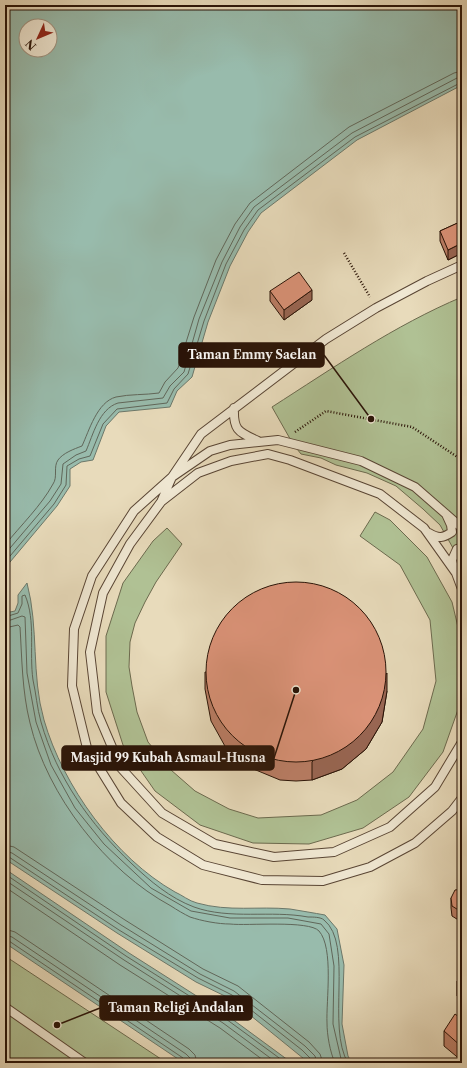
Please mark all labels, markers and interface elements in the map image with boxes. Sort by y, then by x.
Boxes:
north arrow [18,18,58,58]
text: N [22,36,39,53]
callout: Taman Emmy Saelan [179,343,324,367]
text: Taman Emmy Saelan [188,347,317,362]
callout: Masjid 99 Kubah Asmaul-Husna [62,746,274,770]
text: Masjid 99 Kubah Asmaul-Husna [70,750,267,765]
callout: Taman Religi Andalan [100,996,252,1020]
text: Taman Religi Andalan [108,1000,245,1015]

